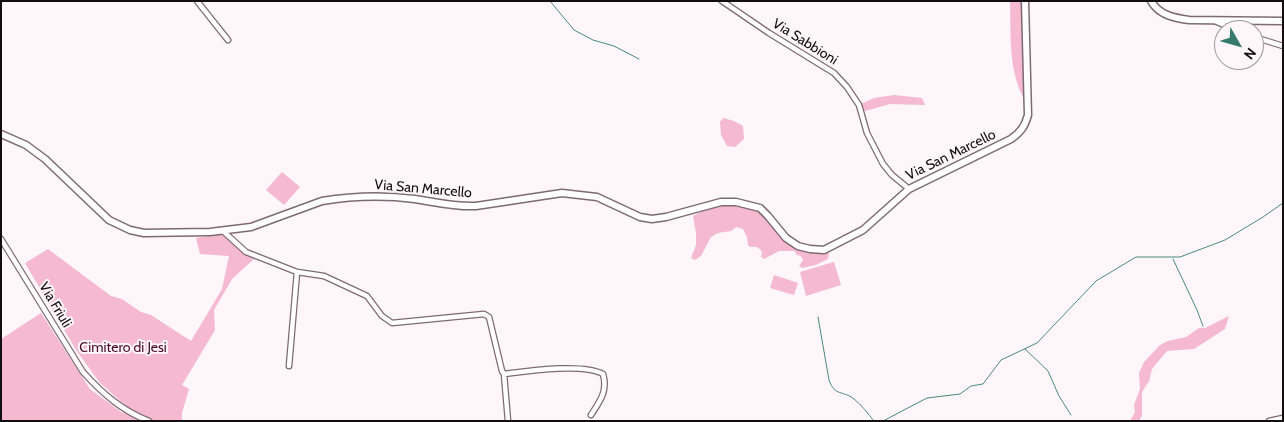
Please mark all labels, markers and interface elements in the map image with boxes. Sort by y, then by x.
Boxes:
street label: Via Sabbioni [769,15,841,69]
north arrow [1214,20,1264,70]
text: N [1240,44,1260,63]
street label: Via San Marcello [903,126,999,184]
street label: Via San Marcello [374,176,472,202]
street label: Via Friuli [35,279,75,331]
park label: Cimitero di Jesi [79,340,167,356]

